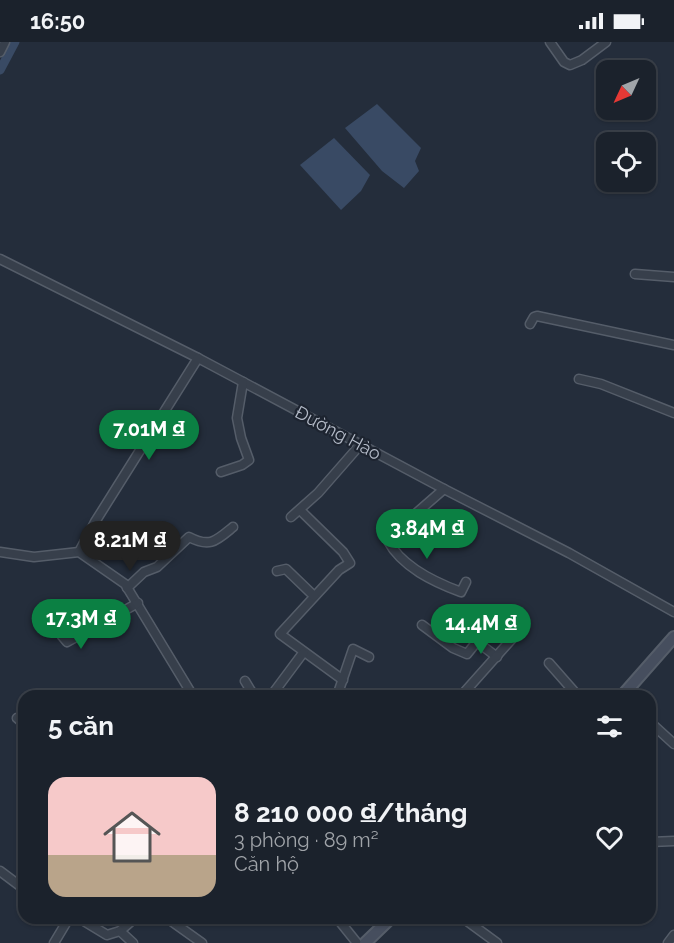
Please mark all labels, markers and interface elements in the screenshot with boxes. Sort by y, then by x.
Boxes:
text: 16:50 [30,8,85,34]
north arrow [596,60,656,120]
map controls [596,60,656,192]
button: locate [596,132,656,192]
street label: Đường Hào [292,401,385,464]
pin: 7.01M ₫ [94,410,204,461]
text: 7.01M ₫ [113,417,185,441]
pin: 3.84M ₫ [372,509,482,560]
text: 3.84M ₫ [390,516,464,540]
pin: 8.21M ₫ [75,521,185,572]
text: 8.21M ₫ [94,528,166,552]
pin: 17.3M ₫ [26,599,136,650]
pin: 14.4M ₫ [426,604,536,655]
text: 17.3M ₫ [46,606,116,630]
text: 14.4M ₫ [445,611,517,635]
icon: filters [593,710,626,743]
text: 5 căn [48,711,114,741]
text: 8 210 000 ₫/tháng [234,798,468,828]
icon: home [96,801,168,873]
icon: heart [593,821,626,854]
text: 3 phòng · 89 m² [234,828,379,852]
text: Căn hộ [234,852,299,876]

